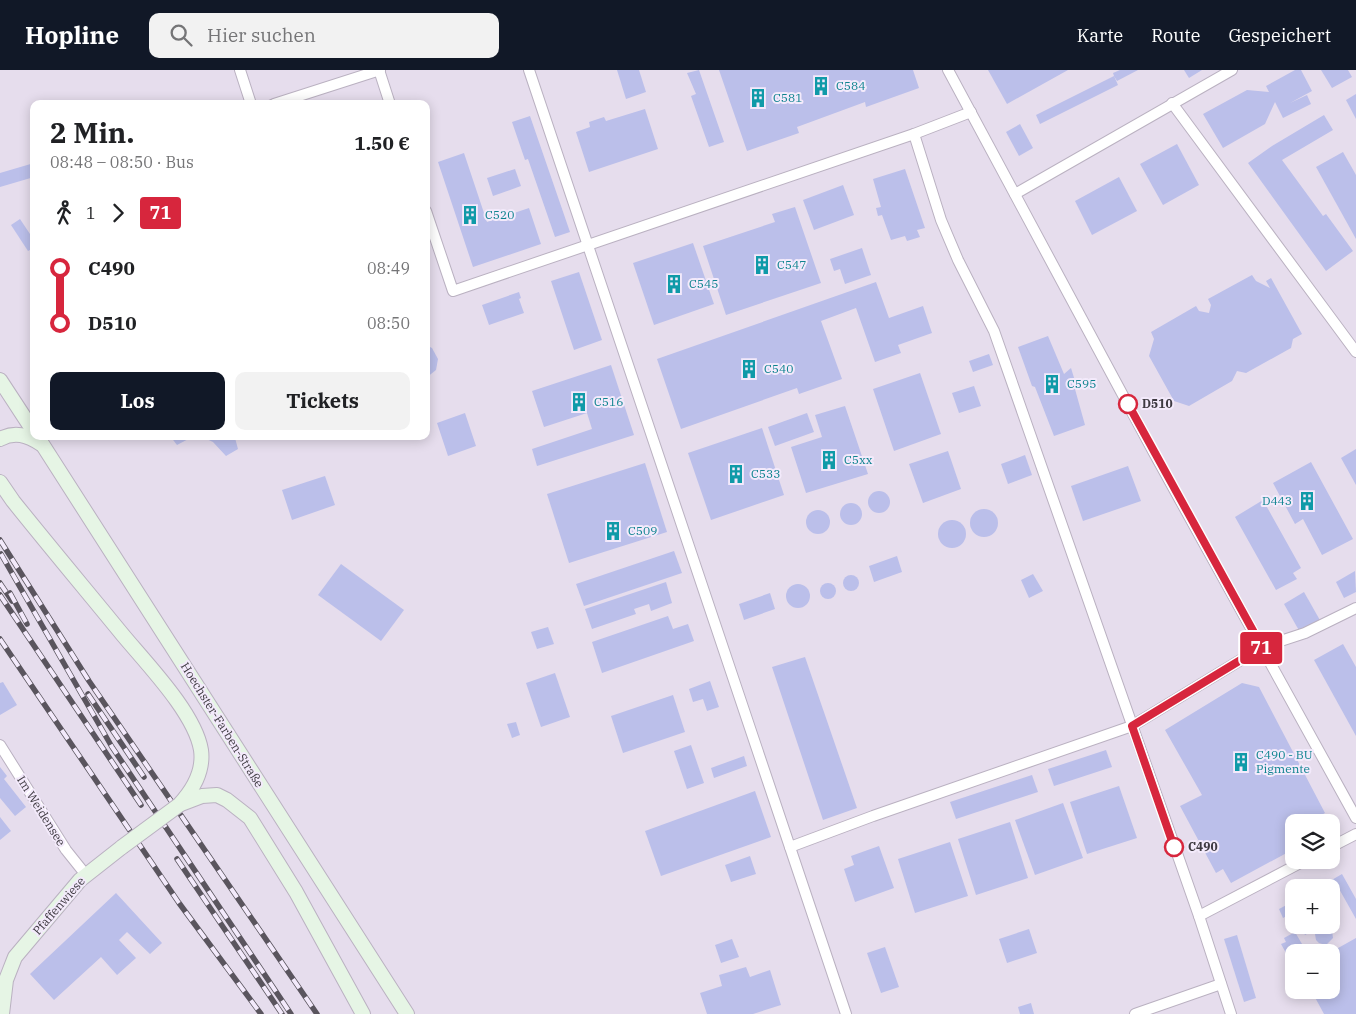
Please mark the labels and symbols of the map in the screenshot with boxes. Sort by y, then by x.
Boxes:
building icon: C584 [810,75,832,97]
place label: C584 [836,78,865,93]
building icon: C581 [747,87,769,109]
place label: C581 [773,90,802,105]
building icon: C520 [459,204,481,226]
place label: C520 [485,207,514,222]
building icon: C547 [751,254,773,276]
place label: C547 [777,257,806,272]
building icon: C545 [663,273,685,295]
place label: C545 [689,276,718,291]
building icon: C540 [738,358,760,380]
place label: C540 [764,361,793,376]
building icon: C595 [1041,373,1063,395]
place label: C595 [1067,376,1096,391]
building icon: C516 [568,391,590,413]
place label: C516 [594,394,623,409]
marker: D510 [1118,394,1138,414]
place label: D510 [1142,396,1173,411]
building icon: C5xx [818,449,840,471]
place label: C5xx [844,452,873,467]
building icon: C533 [725,463,747,485]
place label: C533 [751,466,780,481]
building icon: D443 [1296,490,1318,512]
place label: D443 [1262,493,1292,508]
building icon: C509 [602,520,624,542]
place label: C509 [628,523,657,538]
line badge: 71 [1238,632,1284,664]
street label: Hoechster-Farben-Straße [178,659,267,790]
place label: C490 - BU Pigmente [1256,747,1313,776]
building icon: C490 - BU Pigmente [1230,751,1252,773]
street label: Im Weidensee [14,773,69,849]
marker: C490 [1164,837,1184,857]
place label: C490 [1188,839,1218,854]
street label: Pfaffenwiese [29,874,88,938]

